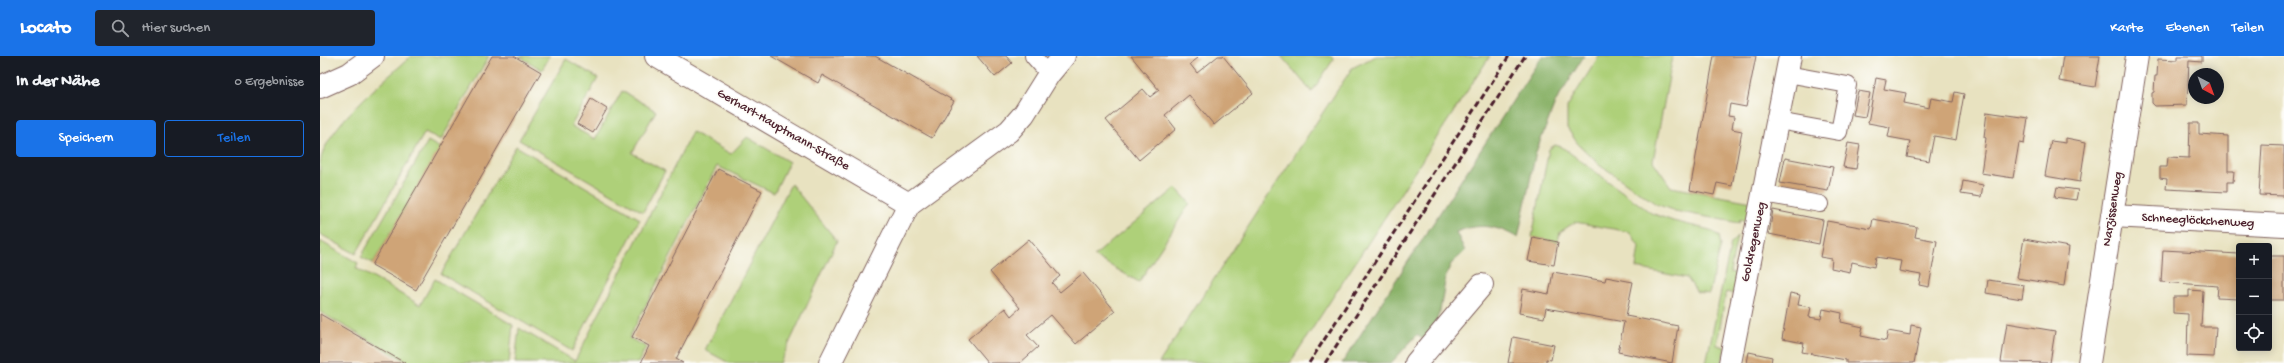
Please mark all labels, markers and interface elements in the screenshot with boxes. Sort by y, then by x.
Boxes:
search box [95,10,375,46]
text: Locato [20,17,71,40]
icon: search [109,17,131,39]
text: Hier suchen [141,19,210,37]
text: Karte [2110,20,2144,37]
text: Ebenen [2166,20,2209,37]
text: Teilen [2231,20,2264,37]
north arrow [2188,68,2224,104]
text: In der Nähe [16,72,99,92]
text: 0 Ergebnisse [235,75,304,90]
street label: Gerhart-Hauptmann-Straße [714,86,852,174]
button: Speichern [16,120,156,157]
button: Teilen [164,120,304,157]
street label: Narzissenweg [2100,171,2126,247]
street label: Goldregenweg [1738,201,1770,283]
street label: Schneeglöckchenweg [2141,211,2255,231]
map controls [2236,243,2272,351]
button: + [2236,243,2272,279]
button: − [2236,279,2272,315]
button: locate [2236,315,2272,351]

